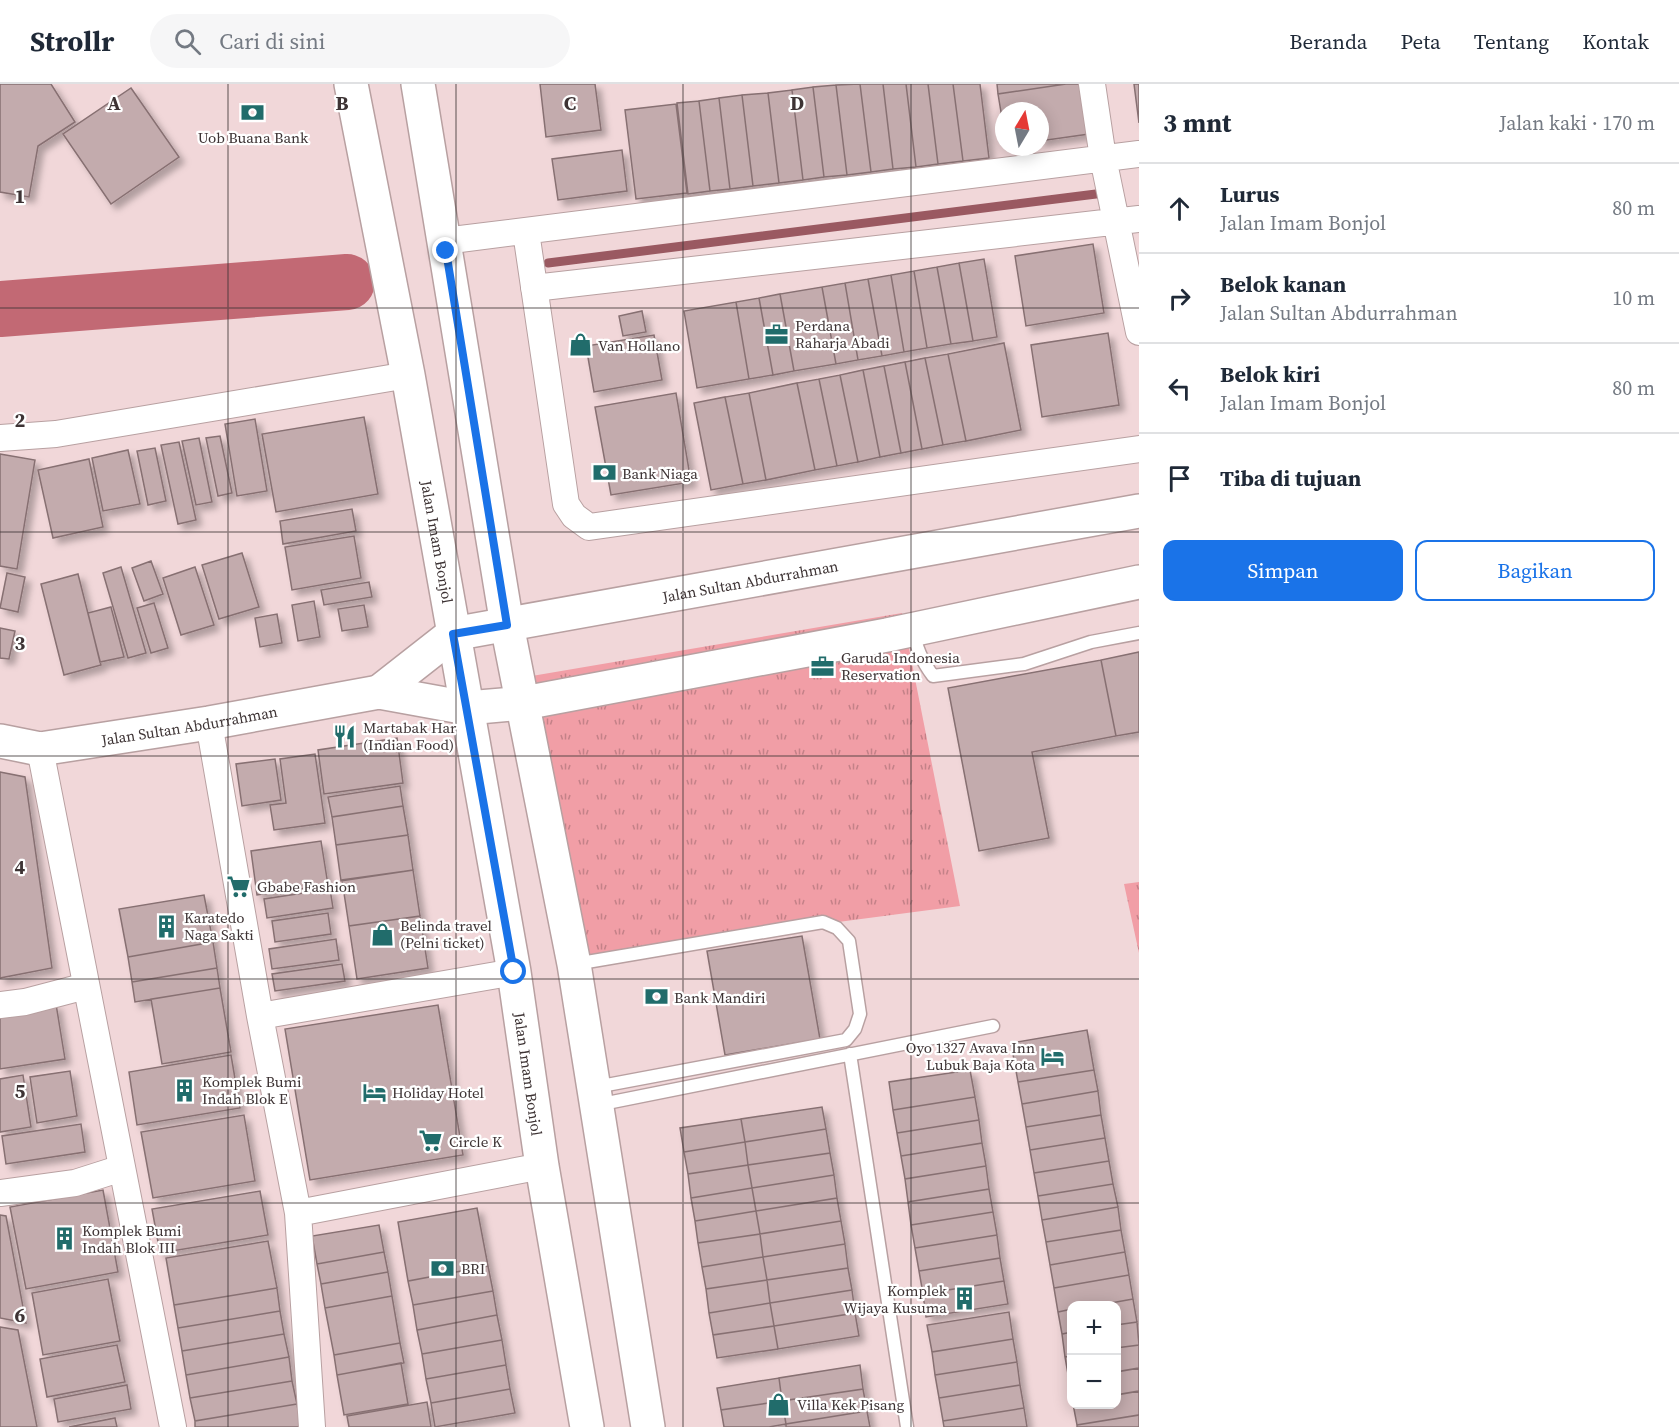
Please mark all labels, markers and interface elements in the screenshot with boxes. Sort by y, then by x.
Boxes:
search box [150,14,570,68]
text: Strollr [30,22,114,60]
icon: search [171,25,204,58]
text: Cari di sini [219,26,325,56]
text: Beranda [1289,27,1368,56]
text: Peta [1401,27,1441,56]
text: Tentang [1474,27,1549,56]
text: Kontak [1582,27,1649,56]
text: A [107,89,121,117]
text: B [335,89,349,117]
text: C [564,89,576,117]
text: D [790,89,804,117]
bank icon: Uob Buana Bank [240,100,266,126]
north arrow [995,102,1049,156]
text: 3 mnt [1163,105,1231,141]
text: Jalan kaki · 170 m [1499,109,1655,137]
place label: Uob Buana Bank [198,127,309,148]
text: Lurus [1220,179,1279,209]
text: 1 [15,182,25,210]
icon: ahead [1163,192,1196,225]
text: 80 m [1612,194,1655,222]
text: Jalan Imam Bonjol [1220,209,1386,237]
route end [432,237,458,263]
text: Belok kanan [1220,269,1346,299]
icon: right [1163,282,1196,315]
text: 10 m [1612,284,1655,312]
text: Jalan Sultan Abdurrahman [1220,299,1458,327]
place label: Perdana Raharja Abadi [795,315,890,353]
office icon: Perdana Raharja Abadi [764,321,790,347]
shop icon: Van Hollano [567,332,593,358]
place label: Van Hollano [598,335,680,356]
text: Belok kiri [1220,359,1320,389]
icon: left [1163,372,1196,405]
text: 80 m [1612,374,1655,402]
text: Jalan Imam Bonjol [1220,389,1386,417]
text: 2 [15,406,26,434]
bank icon: Bank Niaga [591,460,617,486]
icon: arrive [1163,462,1196,495]
place label: Bank Niaga [622,463,698,484]
text: Tiba di tujuan [1220,463,1361,493]
street label: Jalan Imam Bonjol [416,478,459,606]
button: Simpan [1163,540,1403,601]
button: Bagikan [1415,540,1655,601]
street label: Jalan Sultan Abdurrahman [660,555,840,607]
text: 3 [15,629,26,657]
place label: Garuda Indonesia Reservation [841,647,960,685]
office icon: Garuda Indonesia Reservation [810,653,836,679]
street label: Jalan Sultan Abdurrahman [99,700,279,750]
place label: Martabak Har (Indian Food) [363,717,457,755]
restaurant icon: Martabak Har (Indian Food) [332,723,358,749]
text: 4 [15,853,26,881]
supermarket icon: Gbabe Fashion [226,873,252,899]
place label: Gbabe Fashion [257,876,356,897]
place label: Karatedo Naga Sakti [184,907,254,945]
building icon: Karatedo Naga Sakti [153,913,179,939]
place label: Belinda travel (Pelni ticket) [400,915,493,953]
shop icon: Belinda travel (Pelni ticket) [369,921,395,947]
route start [500,958,526,984]
bank icon: Bank Mandiri [643,984,669,1010]
place label: Bank Mandiri [674,987,765,1008]
street label: Jalan Imam Bonjol [509,1010,548,1138]
place label: Oyo 1327 Avava Inn Lubuk Baja Kota [906,1037,1035,1075]
hotel icon: Oyo 1327 Avava Inn Lubuk Baja Kota [1040,1043,1066,1069]
place label: Komplek Bumi Indah Blok E [202,1071,301,1109]
text: 5 [15,1077,26,1105]
building icon: Komplek Bumi Indah Blok E [171,1077,197,1103]
hotel icon: Holiday Hotel [361,1079,387,1105]
place label: Holiday Hotel [392,1082,485,1103]
supermarket icon: Circle K [418,1128,444,1154]
place label: Circle K [449,1131,502,1152]
place label: Komplek Bumi Indah Blok III [82,1220,181,1258]
building icon: Komplek Bumi Indah Blok III [51,1226,77,1252]
bank icon: BRI [430,1255,456,1281]
place label: BRI [461,1258,485,1279]
place label: Komplek Wijaya Kusuma [843,1280,948,1318]
building icon: Komplek Wijaya Kusuma [952,1286,978,1312]
text: 6 [15,1301,26,1329]
map controls [1067,1301,1121,1409]
button: + [1067,1301,1121,1355]
button: − [1067,1355,1121,1409]
shop icon: Villa Kek Pisang [766,1391,792,1417]
place label: Villa Kek Pisang [797,1394,905,1415]

